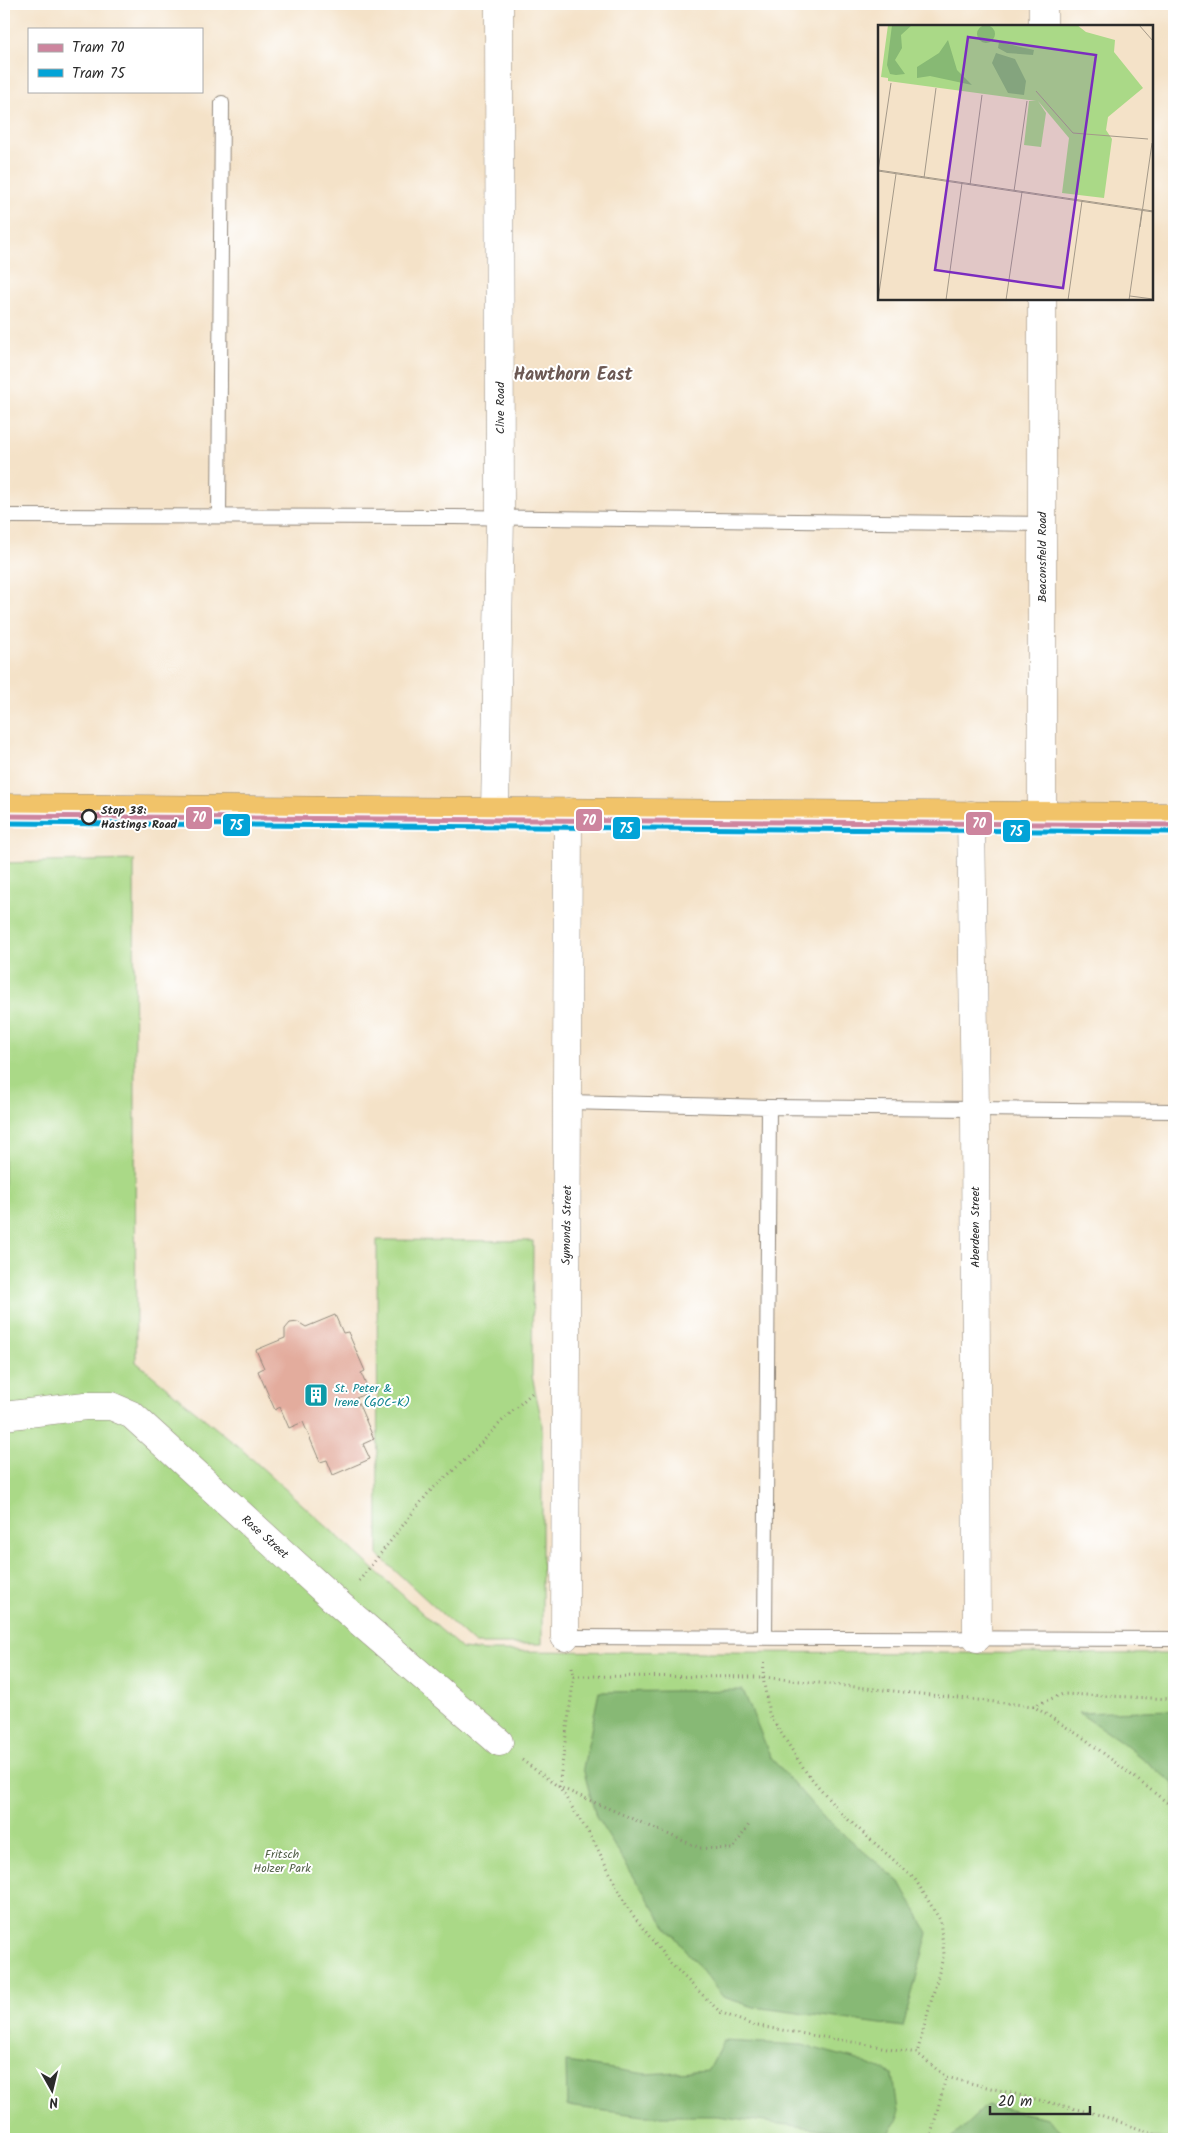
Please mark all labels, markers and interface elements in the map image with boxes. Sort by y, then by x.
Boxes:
inset map [878,25,1153,300]
legend [28,28,202,92]
text: Tram 70 [72,36,125,60]
text: Tram 75 [72,62,126,86]
district label: Hawthorn East [513,361,633,390]
street label: Clive Road [491,381,510,434]
street label: Beaconsfield Road [1033,511,1052,602]
place label: Stop 38: Hastings Road [101,801,178,834]
line badge: 70 [185,806,213,830]
text: 70 [192,807,207,829]
line badge: 70 [575,808,603,832]
marker: Stop 38: Hastings Road [81,809,97,825]
text: 70 [582,810,597,832]
line badge: 70 [965,811,993,836]
line badge: 75 [222,813,251,837]
text: 70 [972,813,987,835]
text: 75 [229,815,245,837]
line badge: 75 [612,816,641,840]
text: 75 [619,818,635,840]
line badge: 75 [1002,819,1031,843]
text: 75 [1009,821,1025,843]
street label: Symonds Street [557,1185,577,1265]
street label: Aberdeen Street [966,1186,985,1268]
place label: St. Peter & Irene (GOC-K) [334,1379,410,1412]
building icon: St. Peter & Irene (GOC-K) [303,1382,329,1408]
street label: Rose Street [237,1510,293,1564]
park label: Fritsch Holzer Park [253,1845,311,1878]
north arrow [28,2066,78,2116]
scale bar [990,2083,1090,2115]
text: N [48,2090,60,2113]
text: 20 m [998,2090,1032,2114]

